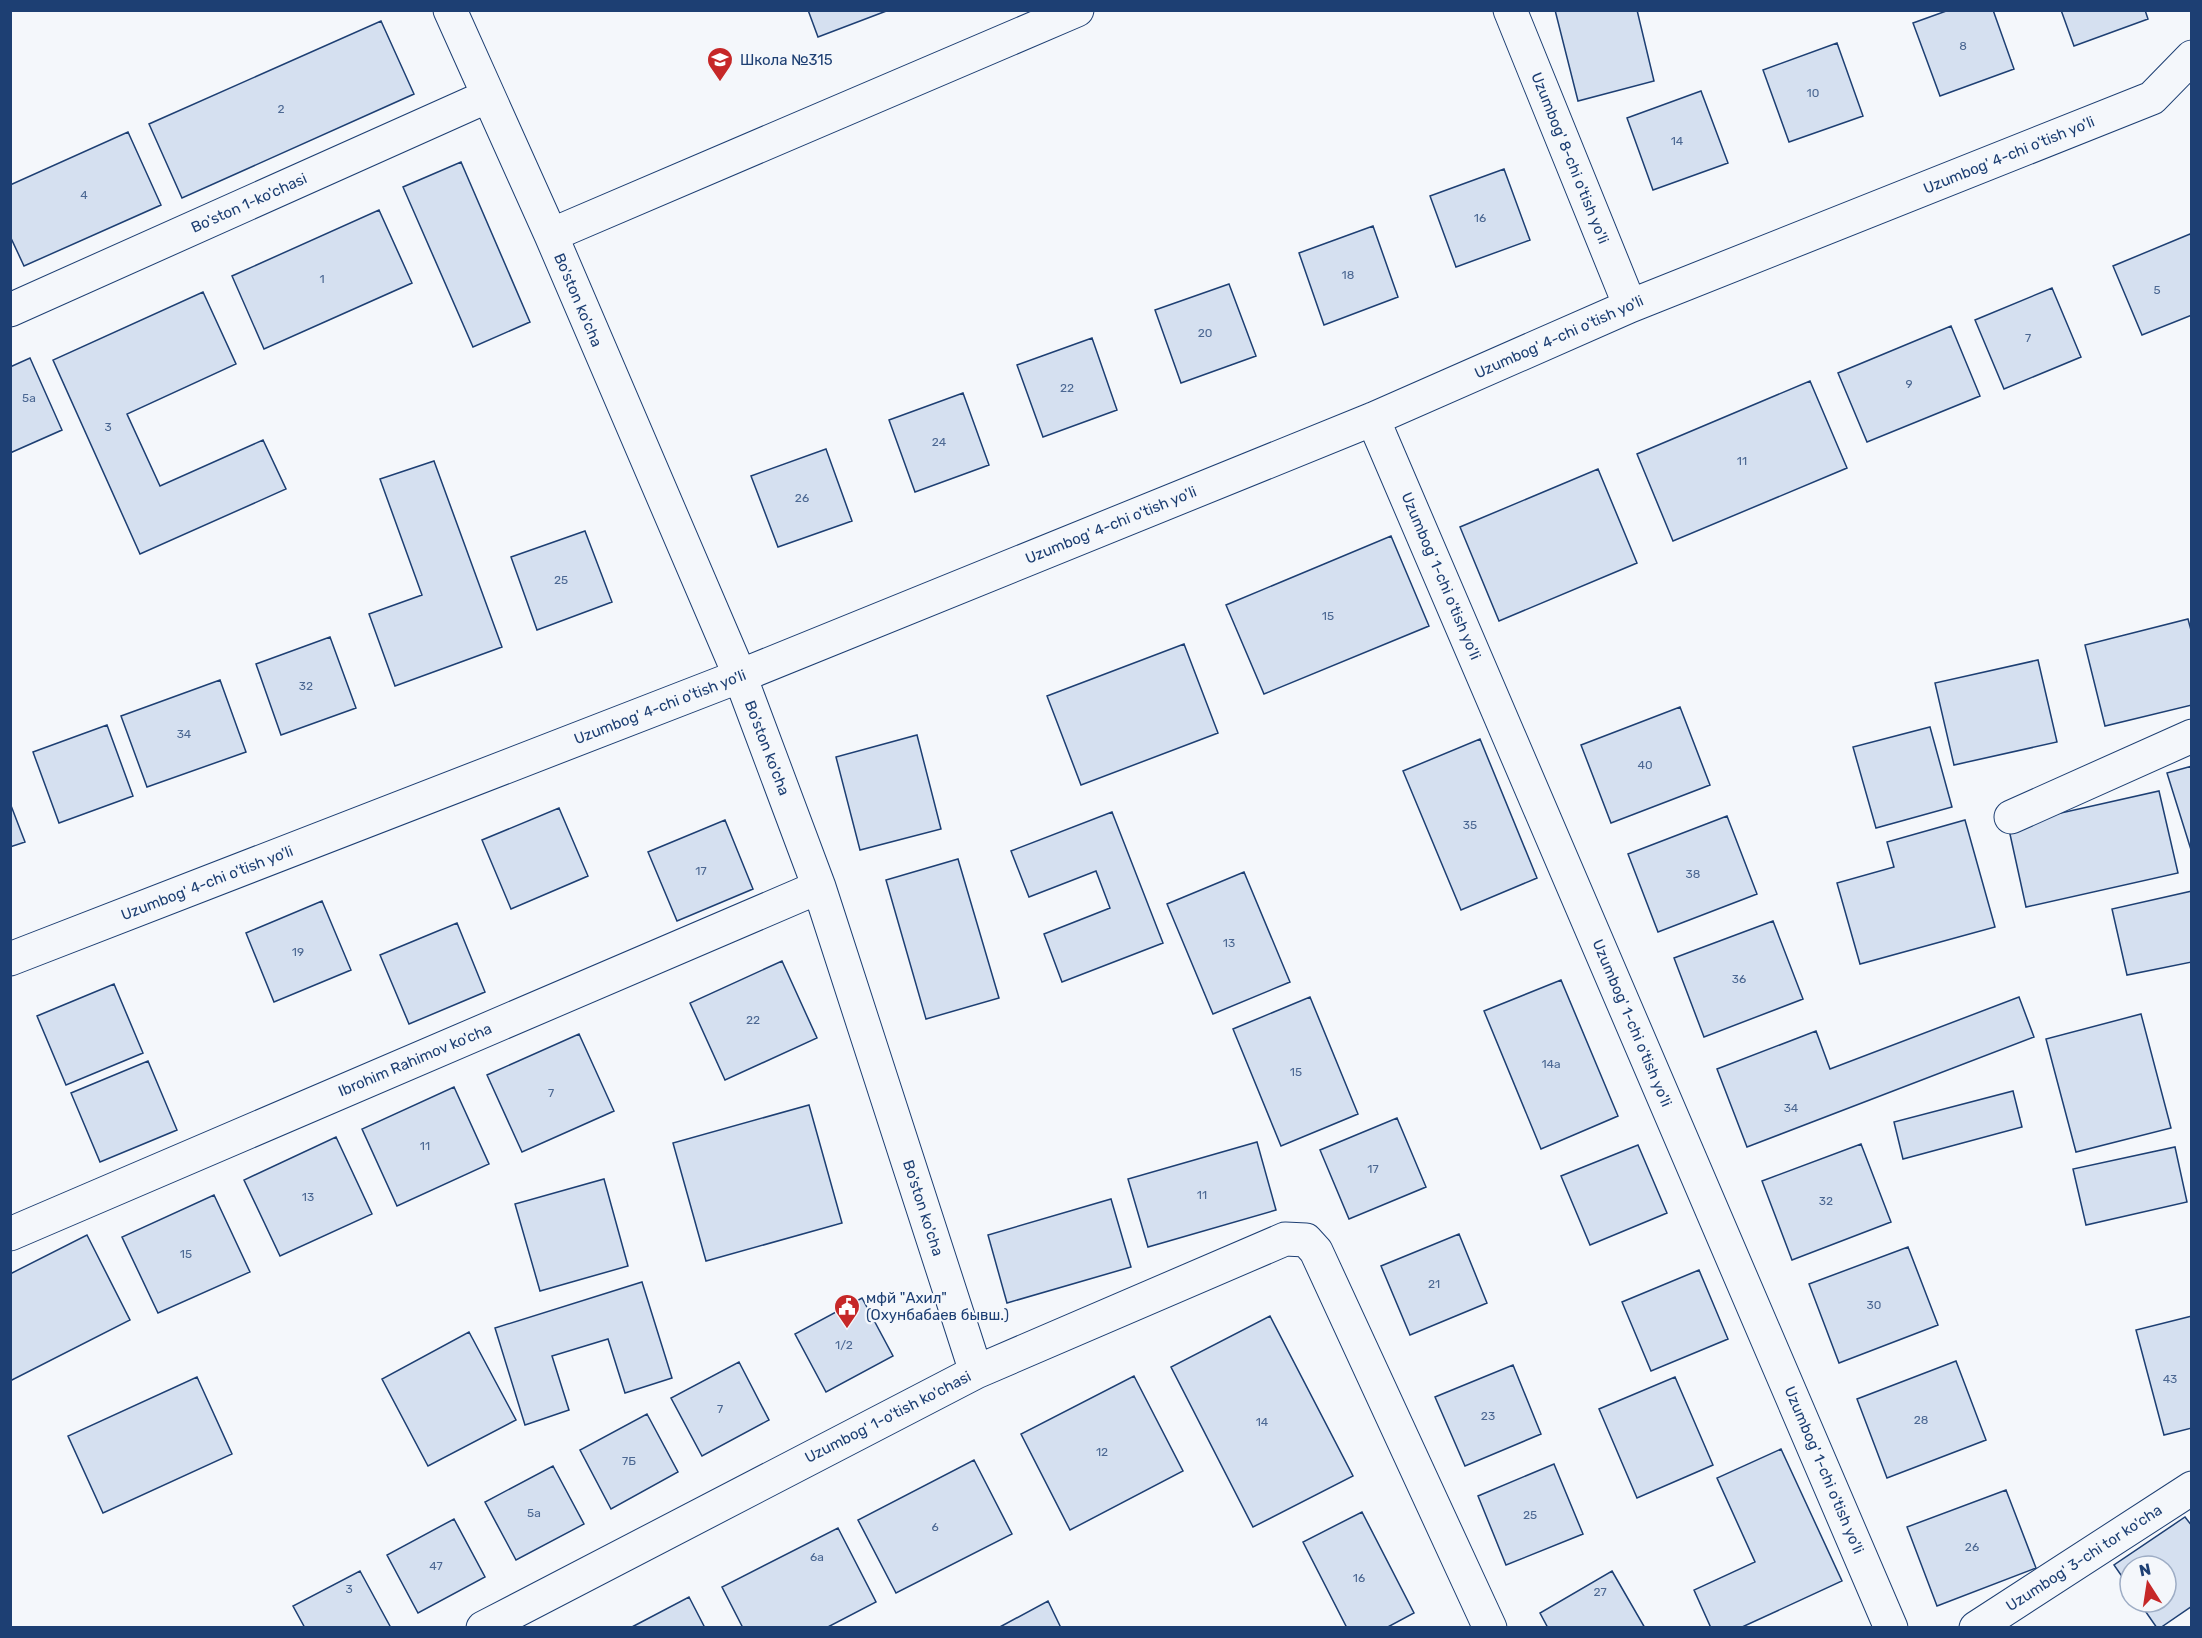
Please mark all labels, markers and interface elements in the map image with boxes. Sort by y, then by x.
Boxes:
house number: 8 [1959,39,1967,53]
school or university icon: Школа №315 [705,45,735,83]
place label: Школа №315 [740,51,833,69]
street label: Uzumbog' 8-chi o'tish yo'li [1527,70,1613,246]
house number: 10 [1807,86,1819,100]
house number: 2 [277,102,285,116]
street label: Uzumbog' 4-chi o'tish yo'li [1921,112,2097,198]
house number: 14 [1671,134,1684,148]
street label: Bo'ston 1-ko'chasi [188,169,310,237]
house number: 4 [80,188,88,202]
house number: 16 [1474,211,1486,225]
street label: Bo'ston ko'cha [550,250,606,350]
house number: 18 [1342,268,1354,282]
house number: 1 [319,272,325,286]
house number: 5 [2153,283,2161,297]
street label: Uzumbog' 4-chi o'tish yo'li [1472,292,1646,382]
house number: 20 [1198,326,1212,340]
house number: 7 [2025,331,2031,345]
house number: 9 [1905,377,1913,391]
house number: 22 [1060,381,1074,395]
house number: 5a [22,391,36,405]
house number: 3 [104,420,112,434]
house number: 24 [932,435,947,449]
house number: 11 [1737,454,1747,468]
street label: Uzumbog' 4-chi o'tish yo'li [1023,482,1199,568]
street label: Uzumbog' 1-chi o'tish yo'li [1398,490,1484,662]
house number: 26 [795,491,809,505]
house number: 25 [554,573,568,587]
house number: 15 [1322,609,1334,623]
street label: Uzumbog' 4-chi o'tish yo'li [571,666,749,748]
house number: 32 [299,679,313,693]
street label: Bo'ston ko'cha [741,698,793,798]
house number: 34 [177,727,192,741]
house number: 40 [1637,758,1653,772]
house number: 35 [1463,818,1477,832]
street label: Uzumbog' 4-chi o'tish yo'li [118,842,296,924]
house number: 17 [695,864,707,878]
house number: 38 [1686,867,1700,881]
house number: 13 [1223,936,1235,950]
street label: Uzumbog' 1-chi o'tish yo'li [1589,937,1675,1109]
house number: 19 [292,945,304,959]
house number: 36 [1732,972,1746,986]
house number: 22 [746,1013,760,1027]
street label: Ibrohim Rahimov ko'cha [335,1019,495,1101]
house number: 14а [1541,1057,1561,1071]
house number: 15 [1290,1065,1302,1079]
house number: 7 [548,1086,554,1100]
house number: 34 [1784,1101,1799,1115]
house number: 11 [420,1139,430,1153]
street label: Bo'ston ko'cha [899,1158,947,1258]
house number: 17 [1367,1162,1379,1176]
house number: 11 [1197,1188,1207,1202]
house number: 13 [302,1190,314,1204]
house number: 32 [1819,1194,1833,1208]
house number: 15 [180,1247,192,1261]
house number: 21 [1428,1277,1440,1291]
place label: мфй "Ахил" (Охунбабаев бывш.) [866,1289,1009,1324]
public building icon: мфй "Ахил" (Охунбабаев бывш.) [832,1292,862,1330]
house number: 30 [1867,1298,1881,1312]
house number: 1/2 [835,1338,853,1352]
street label: Uzumbog' 1-o'tish ko'chasi [802,1367,974,1467]
house number: 43 [2163,1372,2177,1386]
street label: Uzumbog' 1-chi o'tish yo'li [1781,1384,1867,1556]
house number: 7 [717,1402,723,1416]
house number: 23 [1481,1409,1495,1423]
house number: 28 [1914,1413,1928,1427]
house number: 14 [1256,1415,1269,1429]
house number: 12 [1096,1445,1108,1459]
house number: 7Б [622,1454,636,1468]
street label: Uzumbog' 3-chi tor ko'cha [2003,1501,2165,1615]
house number: 5a [527,1506,541,1520]
house number: 25 [1523,1508,1537,1522]
house number: 6 [931,1520,939,1534]
house number: 26 [1965,1540,1979,1554]
house number: 6a [810,1550,824,1564]
north arrow [2118,1554,2178,1614]
house number: 47 [429,1559,443,1573]
text: N [2137,1559,2153,1580]
house number: 16 [1353,1571,1365,1585]
house number: 3 [345,1582,353,1596]
house number: 27 [1593,1585,1607,1599]

